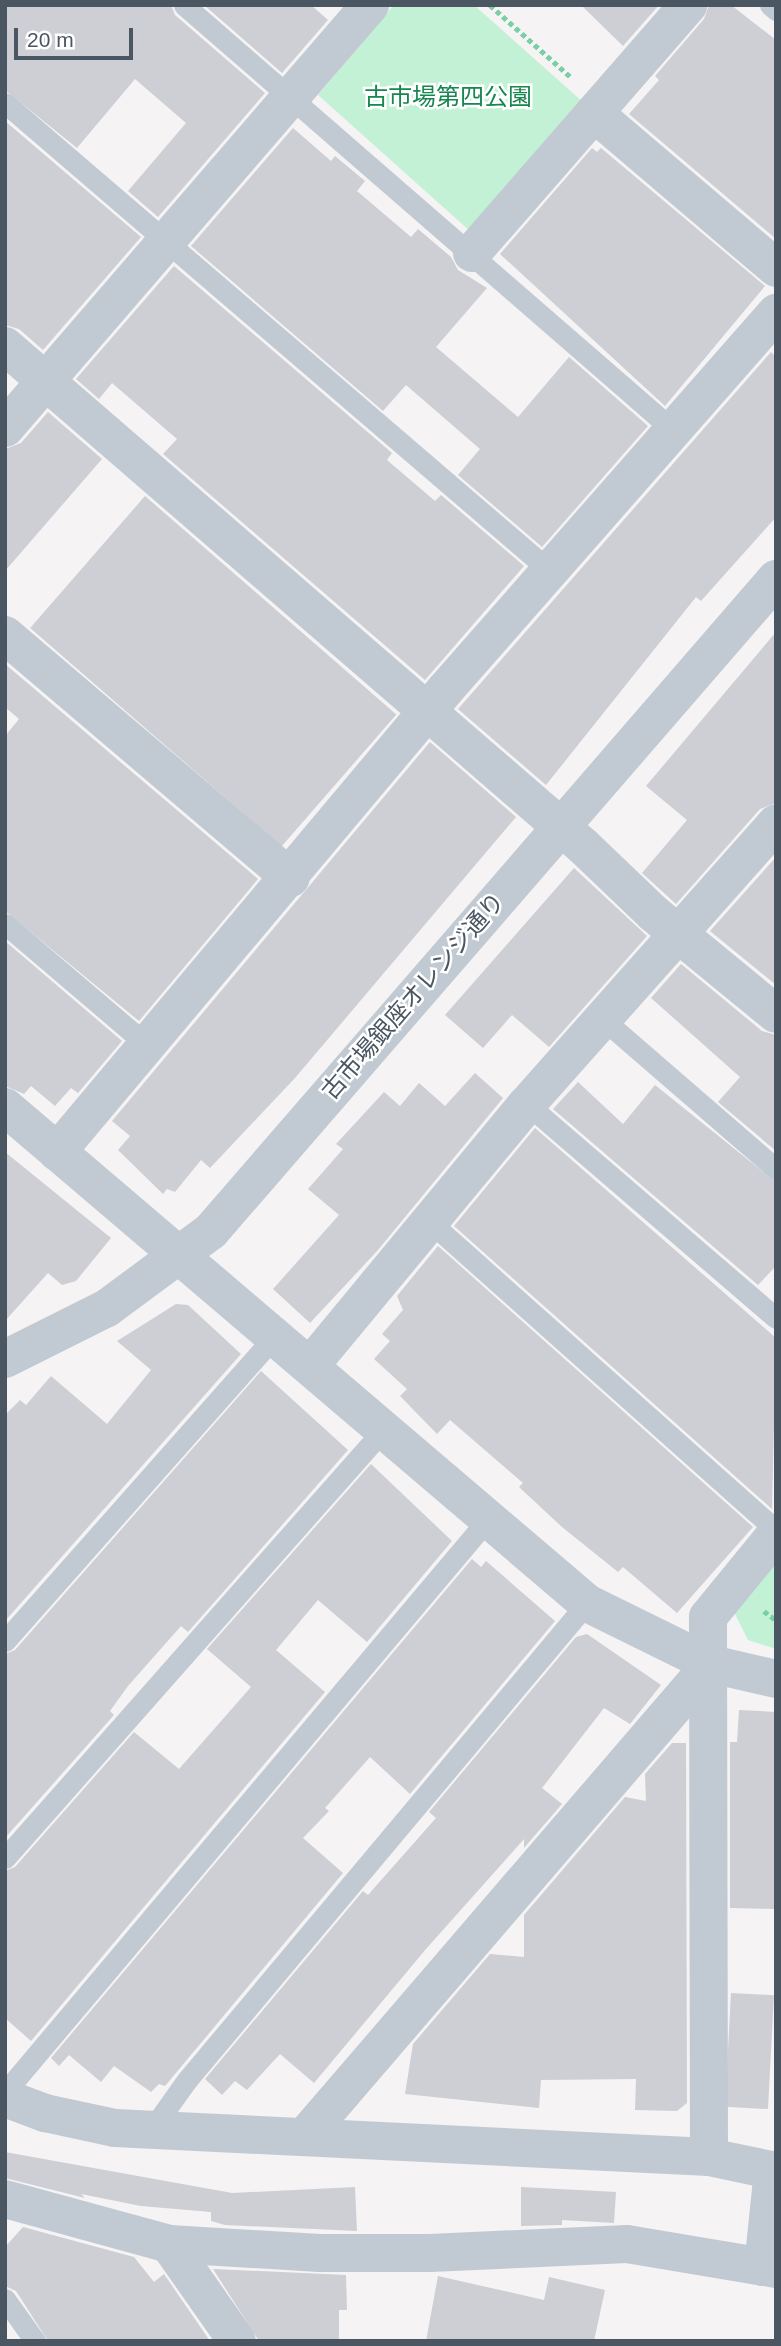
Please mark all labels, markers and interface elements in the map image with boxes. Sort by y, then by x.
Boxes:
scale bar [18,14,136,58]
text: 20 m [27,28,74,51]
park label: 古市場第四公園 [364,83,532,111]
street label: 古市場銀座オレンジ通り [316,887,510,1105]

